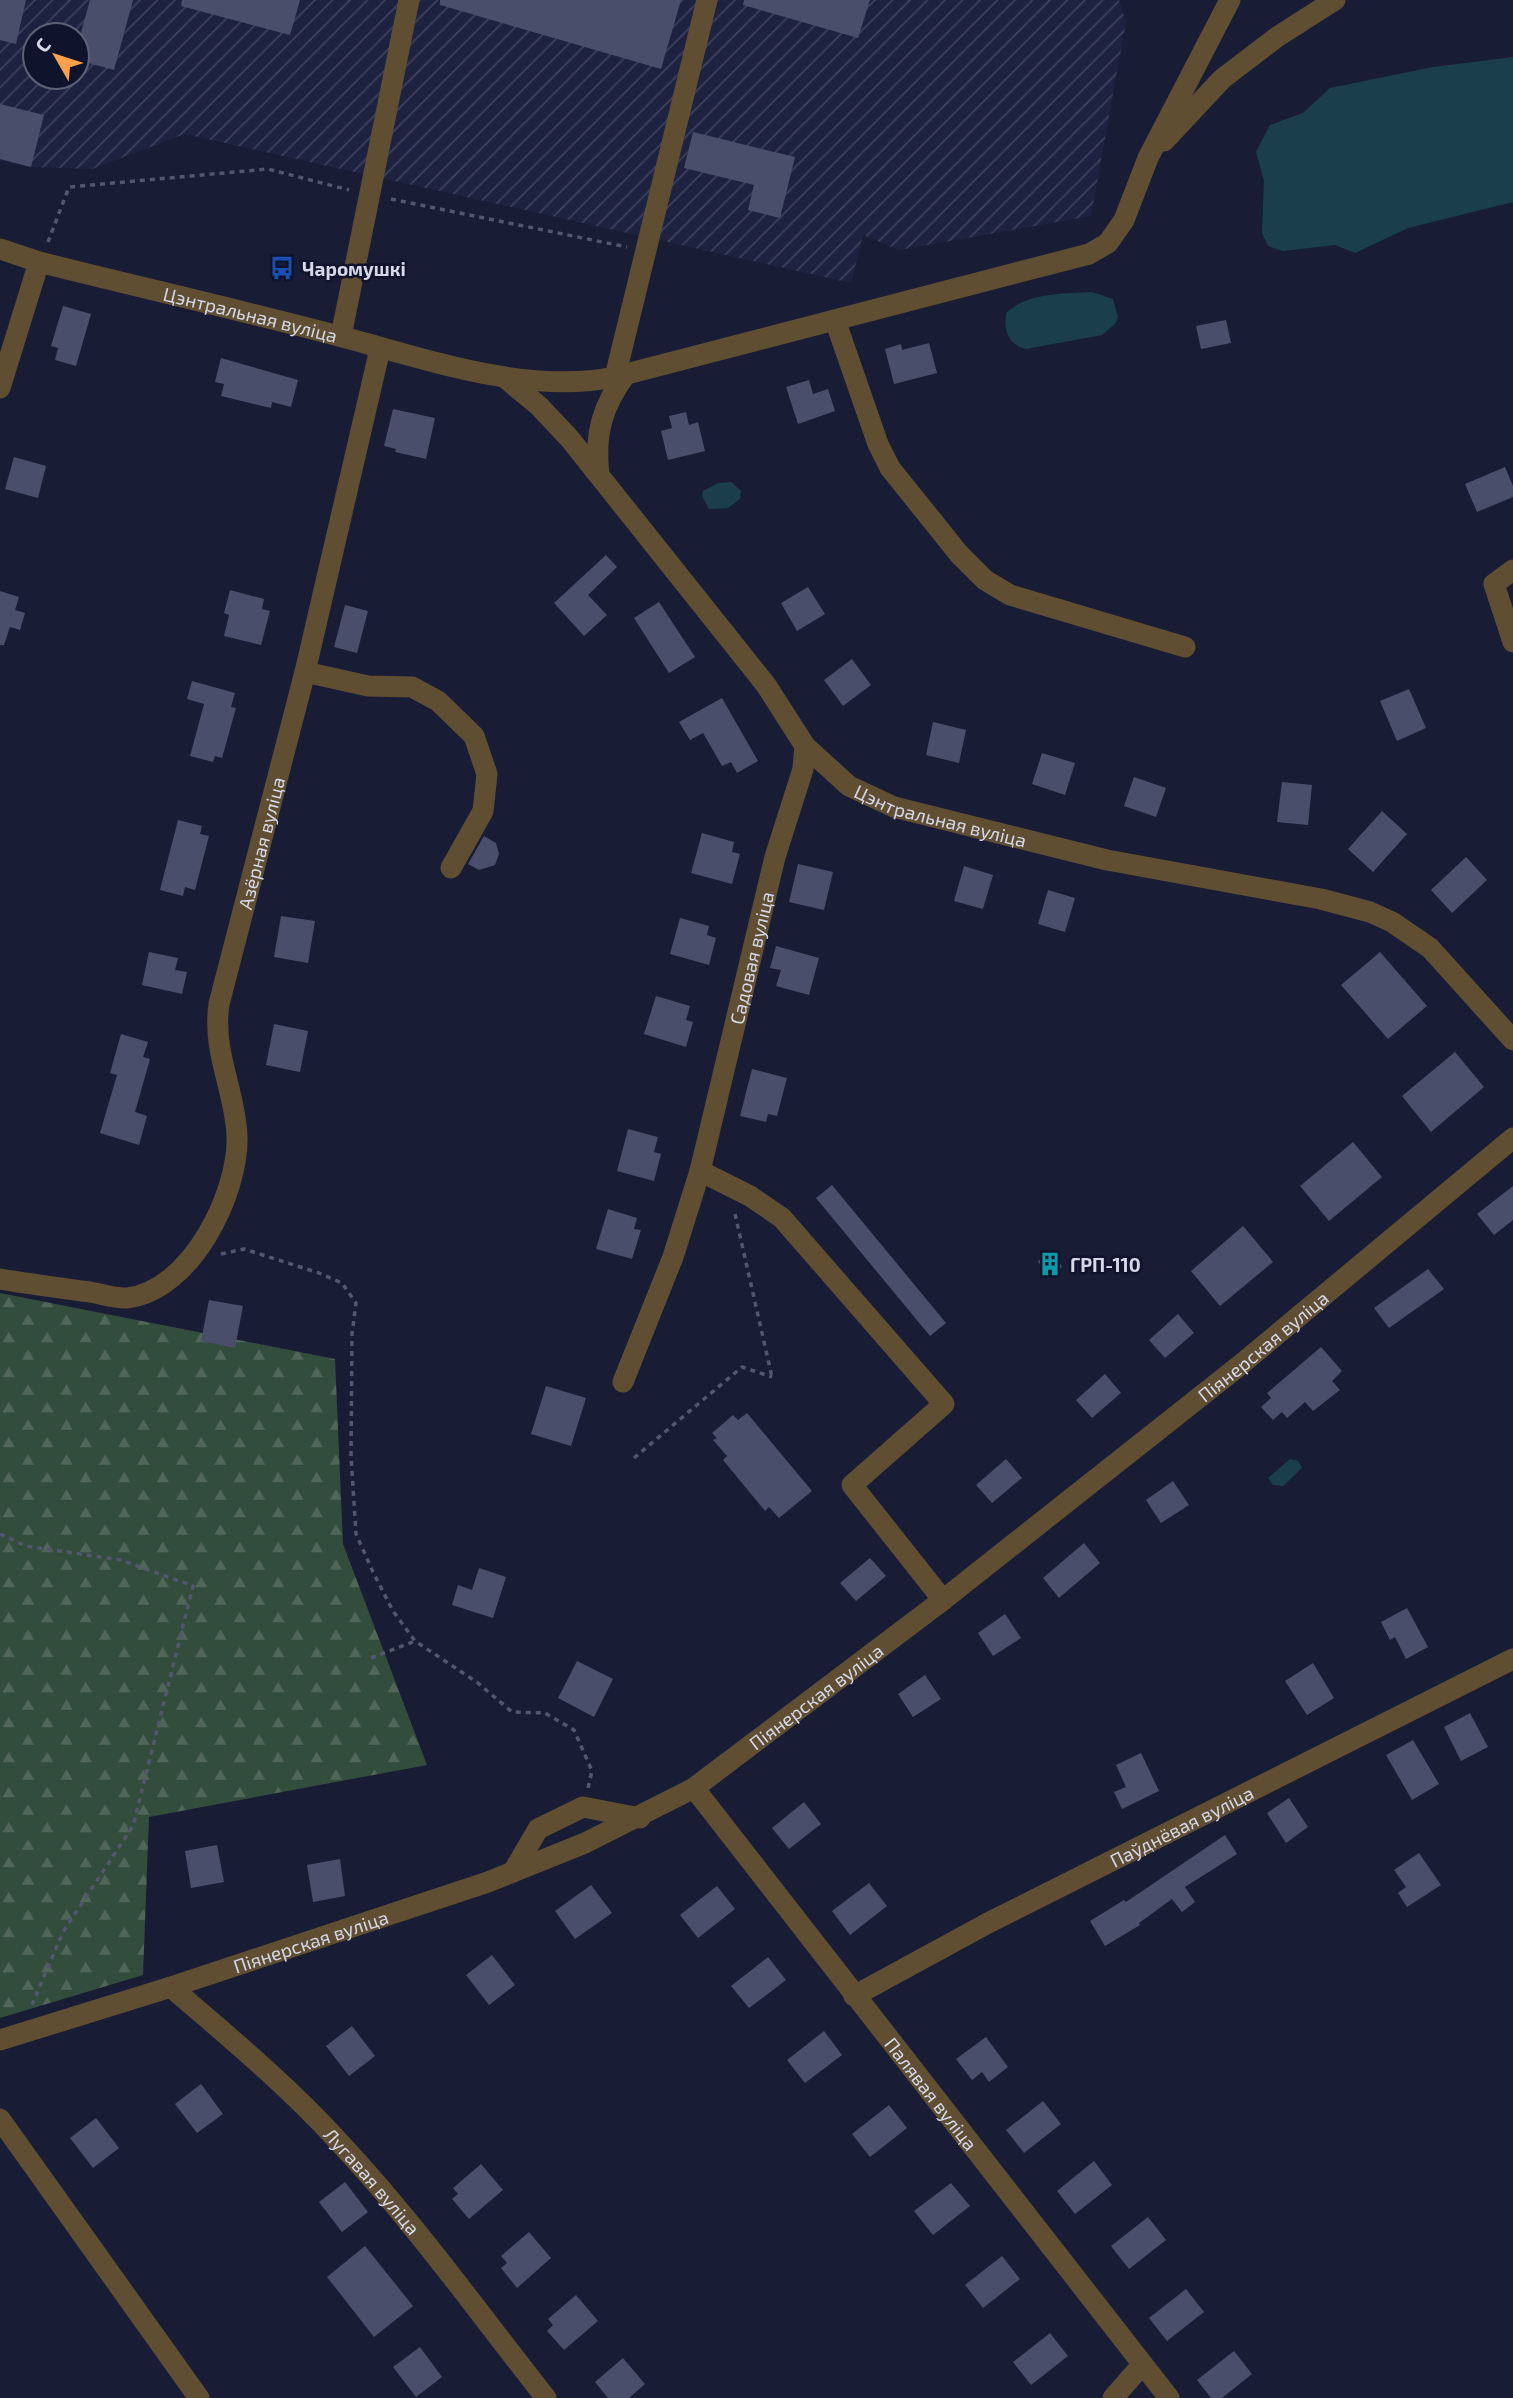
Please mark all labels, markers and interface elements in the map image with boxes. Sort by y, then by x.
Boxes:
north arrow [21,21,91,91]
text: С [30,33,55,57]
bus stop icon: Чаромушкі [268,254,296,282]
place label: Чаромушкі [302,257,406,280]
street label: Цэнтральная вуліца [161,281,340,347]
street label: Азёрная вуліца [233,774,289,912]
street label: Цэнтральная вуліца [851,779,1029,851]
street label: Садовая вуліца [724,889,778,1027]
building icon: ГРП-110 [1036,1250,1064,1278]
place label: ГРП-110 [1070,1253,1141,1276]
street label: Піянерская вуліца [1193,1285,1333,1406]
street label: Піянерская вуліца [744,1638,887,1754]
street label: Паўднёвая вуліца [1106,1780,1257,1872]
street label: Піянерская вуліца [230,1904,391,1977]
street label: Палявая вуліца [881,2032,983,2154]
street label: Лугавая вуліца [320,2122,425,2239]

